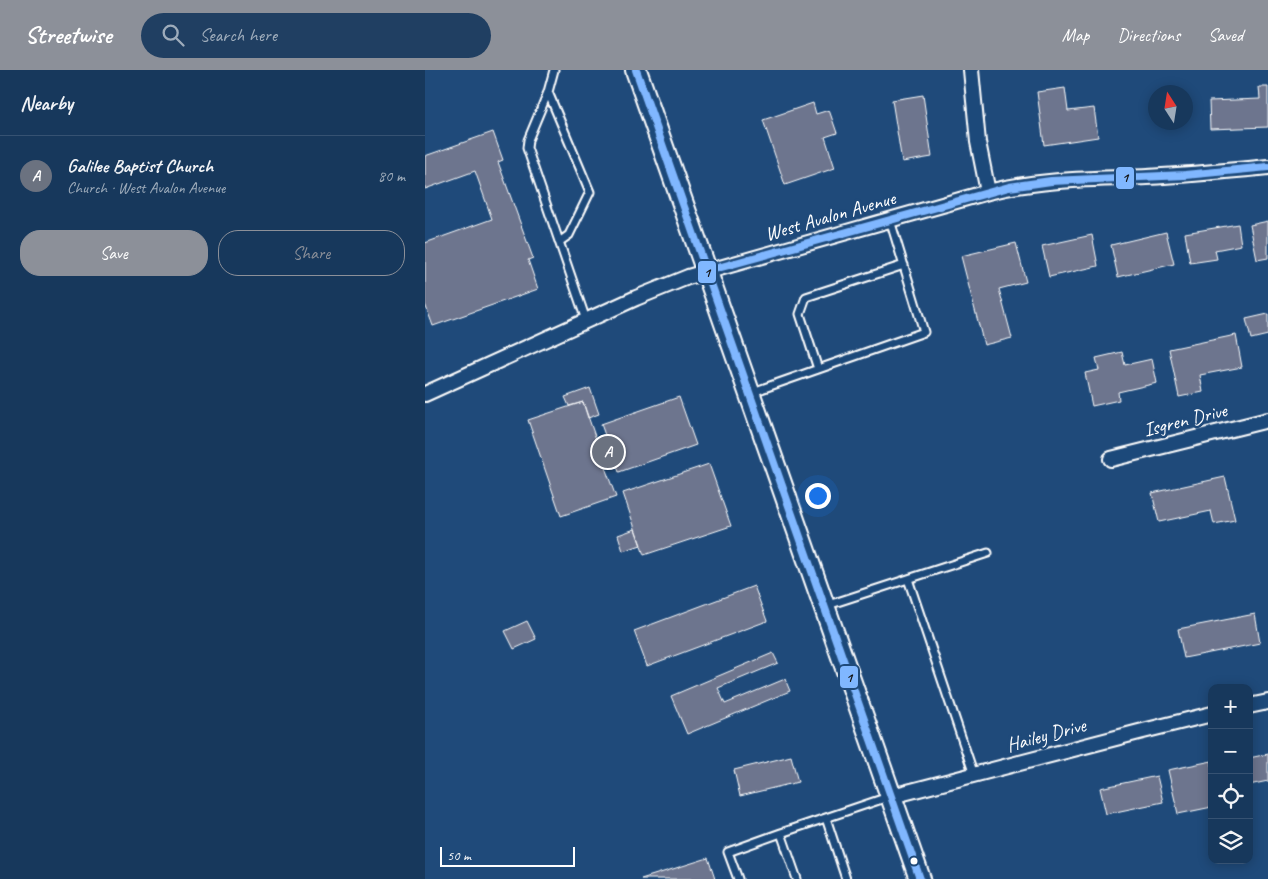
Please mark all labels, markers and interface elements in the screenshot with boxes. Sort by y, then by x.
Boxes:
search box [141,13,491,58]
text: Streetwise [25,20,111,50]
icon: search [159,21,187,49]
text: Search here [199,23,277,47]
text: Map [1062,24,1089,46]
text: Directions [1117,24,1180,46]
text: Saved [1208,24,1243,46]
north arrow [1148,85,1193,130]
text: Nearby [20,90,73,116]
text: Galilee Baptist Church [67,154,213,178]
text: A [32,166,40,186]
text: 80 m [378,166,405,186]
line badge: 1 [1115,166,1135,190]
text: 1 [1122,169,1130,186]
text: Church · West Avalon Avenue [67,178,225,198]
street label: West Avalon Avenue [762,185,899,247]
button: Save [20,230,208,276]
button: Share [218,230,405,276]
line badge: 1 [697,260,717,284]
text: 1 [704,264,712,281]
street label: Isgren Drive [1141,397,1231,442]
pin: A [592,433,624,471]
your location [805,483,831,509]
line badge: 1 [839,665,859,689]
text: 1 [846,669,854,686]
map controls [1208,684,1253,864]
button: + [1208,684,1253,729]
street label: Hailey Drive [1004,712,1090,758]
button: − [1208,729,1253,774]
button: locate [1208,774,1253,819]
button: layers [1208,819,1253,864]
scale bar [440,844,575,867]
text: 50 m [447,847,471,864]
unlabelled marker [909,856,919,866]

